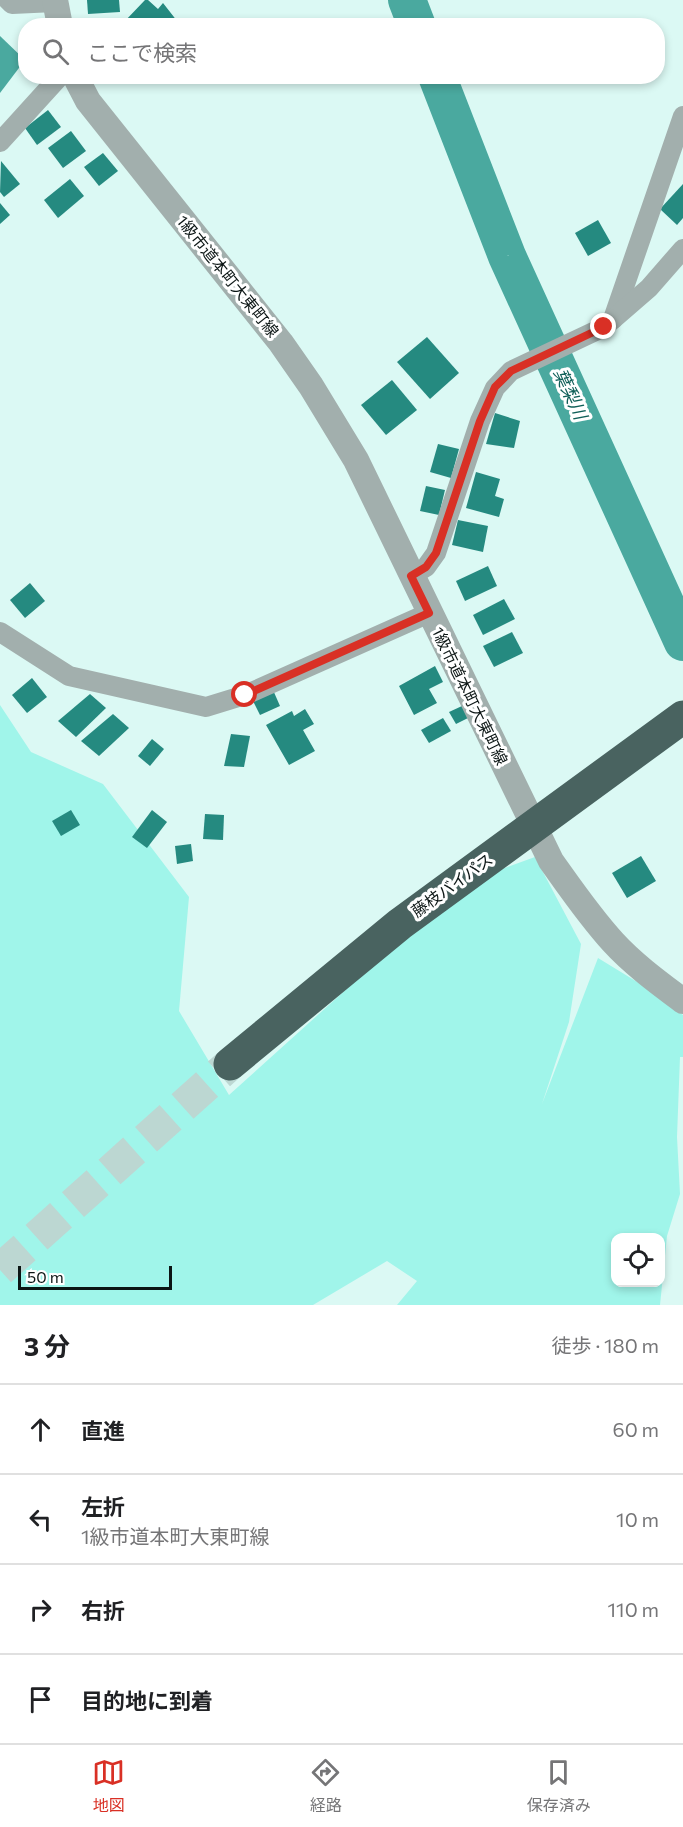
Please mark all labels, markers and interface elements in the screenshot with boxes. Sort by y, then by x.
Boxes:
search box [18,18,665,84]
icon: search [39,35,72,68]
text: ここで検索 [87,39,197,66]
street label: 1級市道本町大東町線 [174,211,283,340]
route end [590,313,616,339]
water label: 葉梨川 [550,364,593,425]
street label: 1級市道本町大東町線 [429,624,512,768]
route start [231,681,257,707]
street label: 藤枝バイパス [407,849,496,920]
map controls [611,1233,665,1287]
button: locate [611,1233,665,1287]
scale bar [18,1263,172,1290]
text: 50 m [27,1267,64,1286]
text: 3 分 [24,1330,70,1361]
text: 徒歩 · 180 m [552,1333,659,1357]
icon: ahead [24,1413,57,1446]
text: 直進 [81,1417,125,1444]
text: 60 m [613,1417,659,1441]
text: 左折 [81,1493,125,1520]
icon: left [24,1503,57,1536]
text: 10 m [616,1507,659,1531]
text: 1級市道本町大東町線 [81,1524,270,1548]
icon: right [24,1593,57,1626]
text: 右折 [81,1597,125,1624]
text: 110 m [608,1597,659,1621]
icon: arrive [24,1683,57,1716]
text: 目的地に到着 [81,1687,213,1714]
tab: 地図 [92,1756,125,1816]
tab: 経路 [309,1756,342,1816]
tab: 保存済み [527,1756,591,1816]

